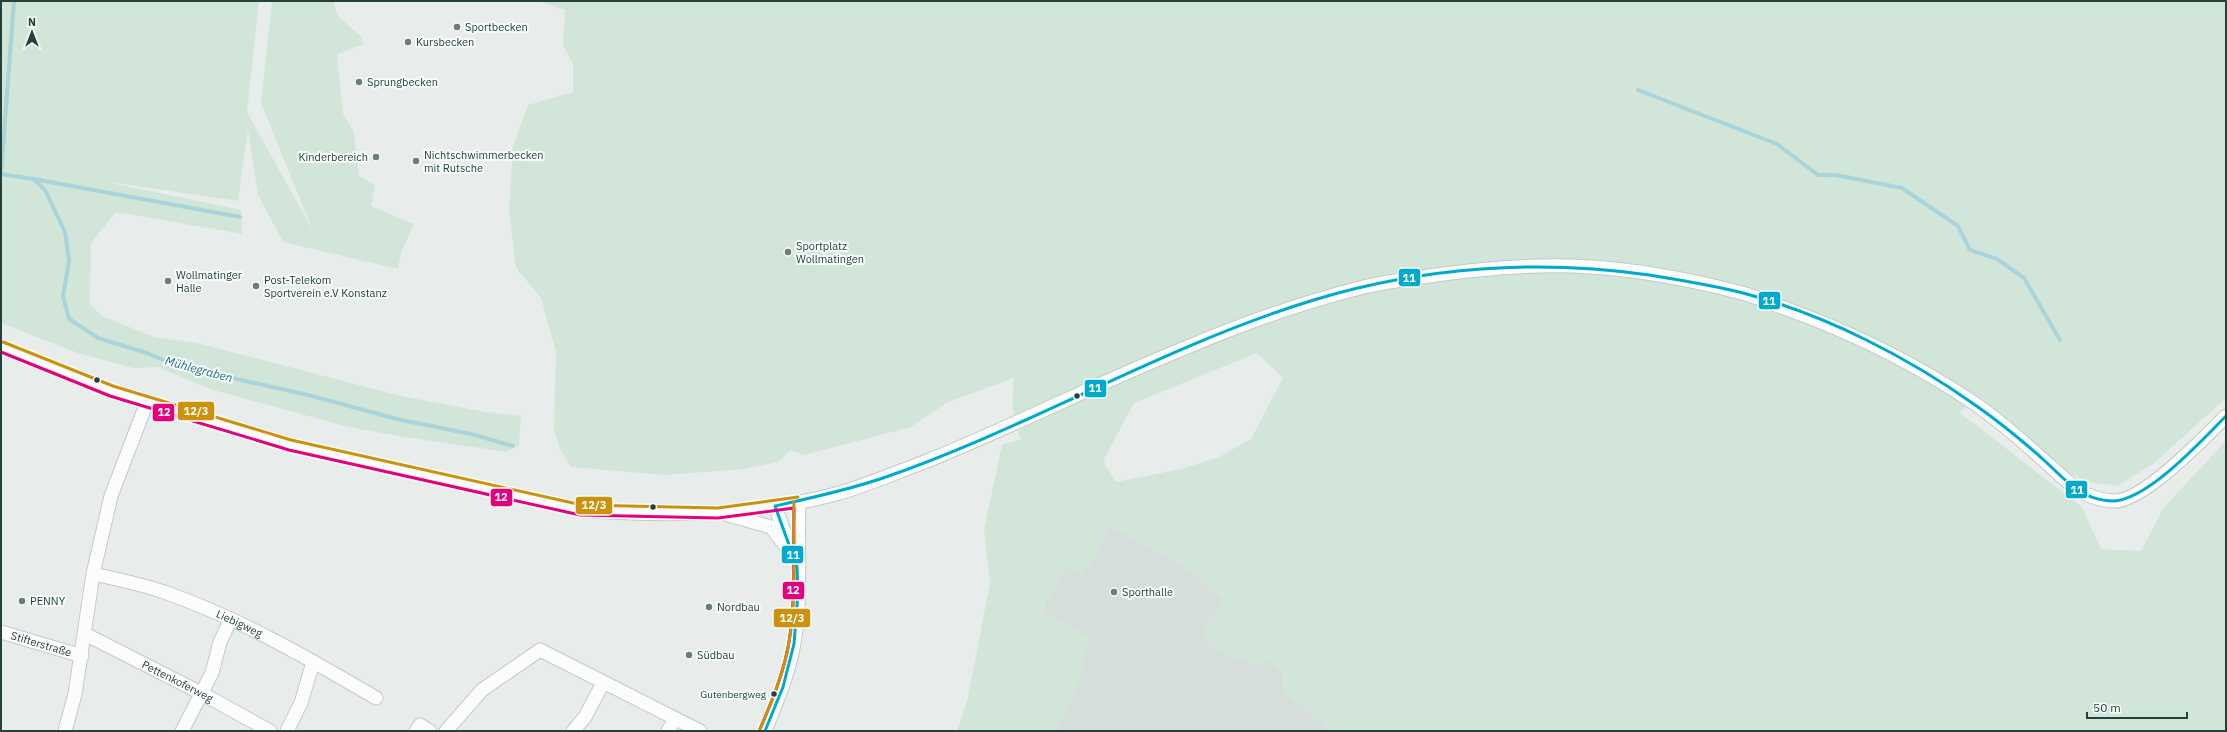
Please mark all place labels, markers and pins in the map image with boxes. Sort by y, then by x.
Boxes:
place label: Sportbecken [465,20,528,34]
marker: Sportbecken [452,22,462,32]
place label: Kursbecken [416,35,474,49]
marker: Kursbecken [403,37,413,47]
place label: Sprungbecken [367,75,438,89]
marker: Sprungbecken [354,77,364,87]
place label: Nichtschwimmerbecken mit Rutsche [424,148,544,175]
place label: Kinderbereich [299,150,368,164]
marker: Kinderbereich [371,152,381,162]
marker: Nichtschwimmerbecken mit Rutsche [411,156,421,166]
place label: Sportplatz Wollmatingen [796,239,864,266]
marker: Sportplatz Wollmatingen [783,247,793,257]
place label: Wollmatinger Halle [176,268,242,295]
place label: Post-Telekom Sportverein e.V Konstanz [264,273,387,300]
marker: Wollmatinger Halle [163,276,173,286]
marker: Post-Telekom Sportverein e.V Konstanz [251,281,261,291]
unlabelled marker [92,375,102,385]
unlabelled marker [1072,391,1082,401]
unlabelled marker [648,502,658,512]
place label: Sporthalle [1122,585,1173,599]
marker: Sporthalle [1109,587,1119,597]
place label: PENNY [30,594,66,608]
marker: PENNY [17,596,27,606]
place label: Nordbau [717,600,760,614]
marker: Nordbau [704,602,714,612]
place label: Südbau [697,648,735,662]
marker: Südbau [684,650,694,660]
place label: Gutenbergweg [700,688,767,701]
marker: Gutenbergweg [769,689,779,699]

